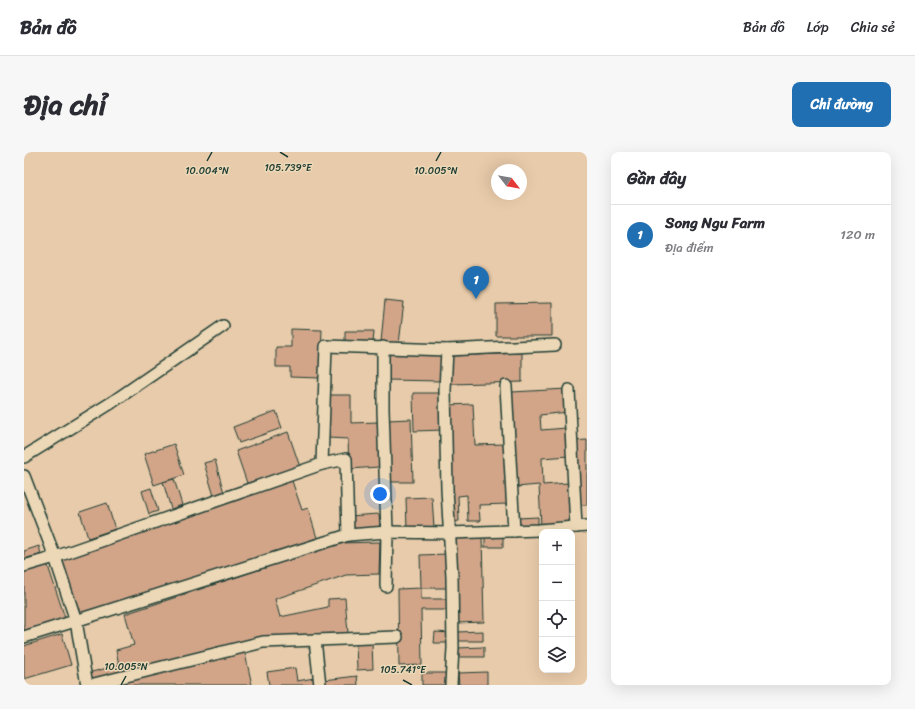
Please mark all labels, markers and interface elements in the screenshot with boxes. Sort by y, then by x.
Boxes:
text: Bản đồ [20,11,76,44]
text: Bản đồ [743,15,785,40]
text: Lớp [807,15,829,40]
text: Chia sẻ [851,15,895,40]
text: Địa chỉ [24,80,106,129]
button: Chỉ đường [792,82,891,127]
text: 105.739°E [265,159,313,177]
text: 10.004°N [185,162,229,180]
text: 10.005°N [414,162,458,180]
text: Gần đây [627,163,686,193]
north arrow [491,164,527,200]
text: Song Ngu Farm [665,210,765,236]
text: 1 [637,223,643,246]
text: 120 m [840,223,875,246]
text: Địa điểm [665,236,713,259]
pin: 1 [463,266,489,299]
your location [370,484,390,504]
map controls [539,529,575,673]
button: + [539,529,575,565]
button: − [539,565,575,601]
button: locate [539,601,575,637]
button: layers [539,637,575,673]
text: 10.005°N [104,658,148,676]
text: 105.741°E [380,661,427,679]

